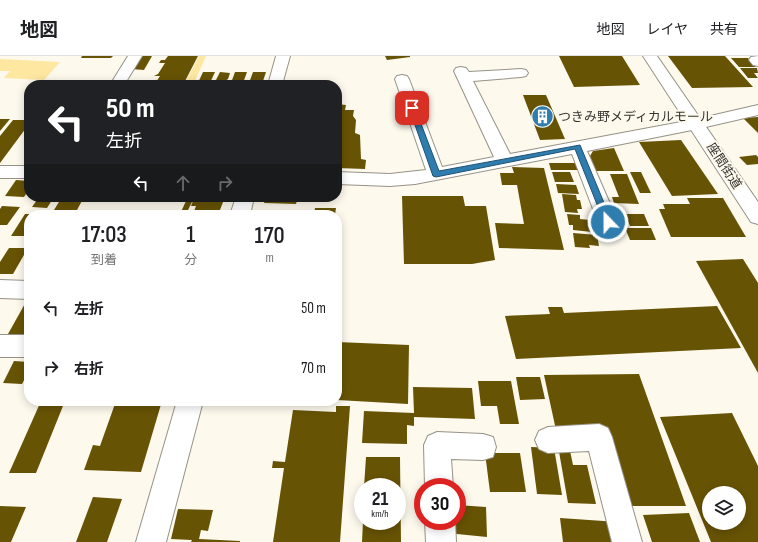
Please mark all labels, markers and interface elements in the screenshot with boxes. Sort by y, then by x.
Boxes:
text: 地図 [20,19,58,42]
text: 地図 [596,21,624,38]
text: レイヤ [646,21,688,38]
text: 共有 [710,21,738,38]
pin [395,91,429,125]
text: 50 m [106,92,155,125]
icon: left [40,96,92,148]
icon: arrive [401,97,423,119]
building icon: つきみ野メディカルモール [530,104,556,130]
place label: つきみ野メディカルモール [558,109,713,125]
text: 左折 [106,131,142,152]
street label: 座間街道 [703,140,745,192]
icon: left [130,172,152,194]
icon: ahead [172,172,194,194]
icon: right [214,172,236,194]
position arrow [587,201,629,243]
text: 17:03 [81,220,127,249]
text: 1 [186,220,195,249]
text: 170 [255,221,285,250]
text: m [265,250,274,266]
text: 到着 [91,252,117,268]
text: 分 [184,252,197,268]
icon: left [40,297,62,319]
text: 50 m [301,299,326,318]
text: 左折 [74,300,104,319]
icon: right [40,357,62,379]
text: 70 m [301,359,326,378]
text: 右折 [74,360,104,379]
speed limit sign: 30 [414,478,466,530]
map controls [702,486,746,530]
button: layers [702,486,746,530]
text: 21 [372,487,388,511]
text: km/h [371,508,389,520]

